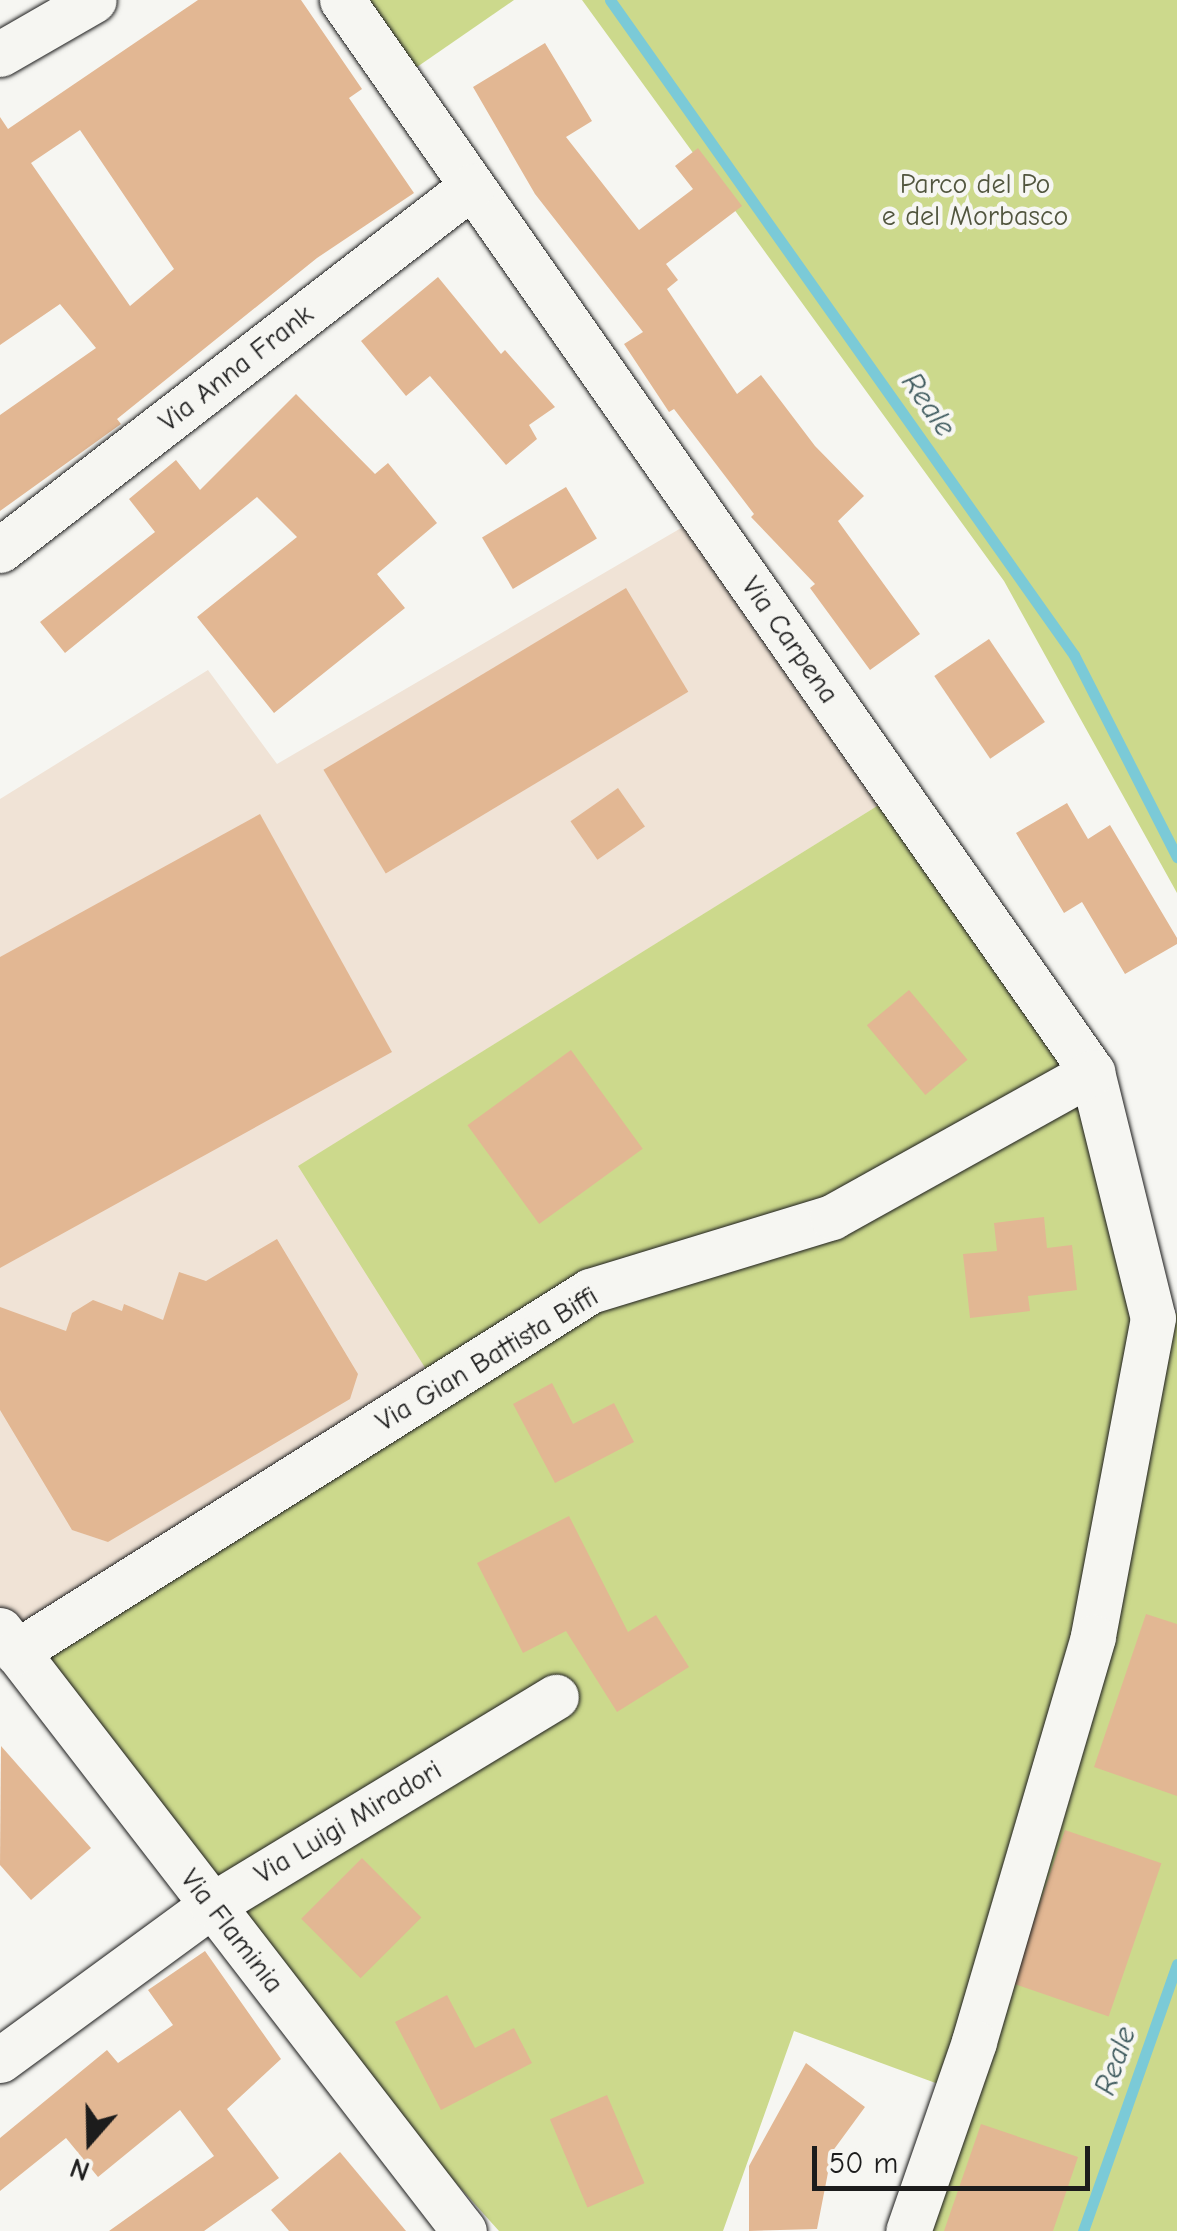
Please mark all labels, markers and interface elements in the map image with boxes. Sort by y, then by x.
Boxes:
park label: Parco del Po e del Morbasco [882,167,1068,233]
street label: Via Anna Frank [152,297,320,439]
water label: Reale [893,366,963,444]
street label: Via Carpena [734,570,846,710]
street label: Via Gian Battista Biffi [370,1279,604,1439]
street label: Via Luigi Miradori [248,1753,448,1891]
street label: Via Flaminia [173,1862,291,2000]
water label: Reale [1088,2022,1144,2100]
north arrow [40,2091,140,2191]
scale bar [817,2126,1094,2188]
text: 50 m [829,2146,898,2181]
text: N [66,2151,94,2187]

